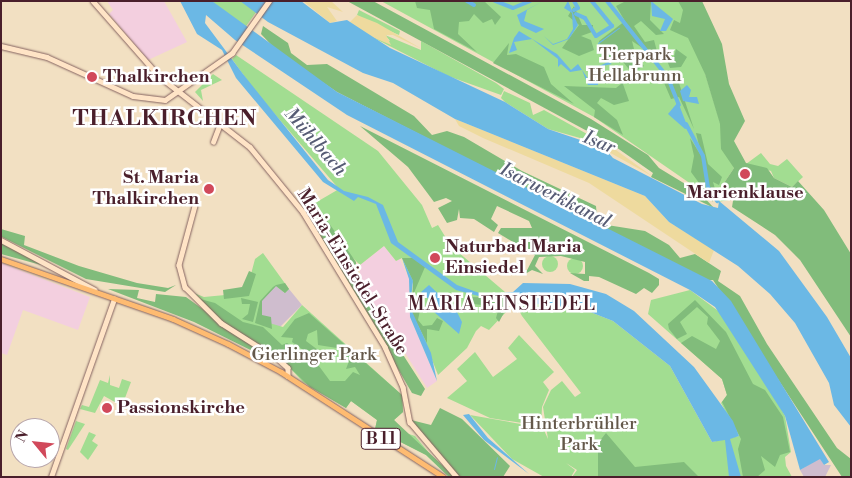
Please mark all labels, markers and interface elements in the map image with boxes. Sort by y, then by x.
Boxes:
park label: Tierpark Hellabrunn [588,45,682,88]
place label: Thalkirchen [103,66,209,88]
marker: Thalkirchen [85,70,99,84]
water label: Mühlbach [279,103,351,181]
district label: THALKIRCHEN [71,106,259,132]
water label: Isar [580,126,618,160]
water label: Isarwerkkanal [496,158,614,234]
place label: St. Maria Thalkirchen [93,168,199,210]
marker: Marienklause [739,168,751,180]
place label: Marienklause [686,182,804,204]
marker: St. Maria Thalkirchen [203,183,215,195]
street label: Maria-Einsiedel-Straße [292,185,412,359]
place label: Naturbad Maria Einsiedel [445,237,581,280]
marker: Naturbad Maria Einsiedel [429,252,441,264]
district label: MARIA EINSIEDEL [406,294,598,316]
park label: Gierlinger Park [252,344,376,366]
place label: Passionskirche [117,397,245,419]
marker: Passionskirche [101,402,113,414]
park label: Hinterbrühler Park [521,414,637,456]
north arrow [10,418,60,468]
road number: B 11 [360,426,402,452]
text: N [12,427,33,446]

